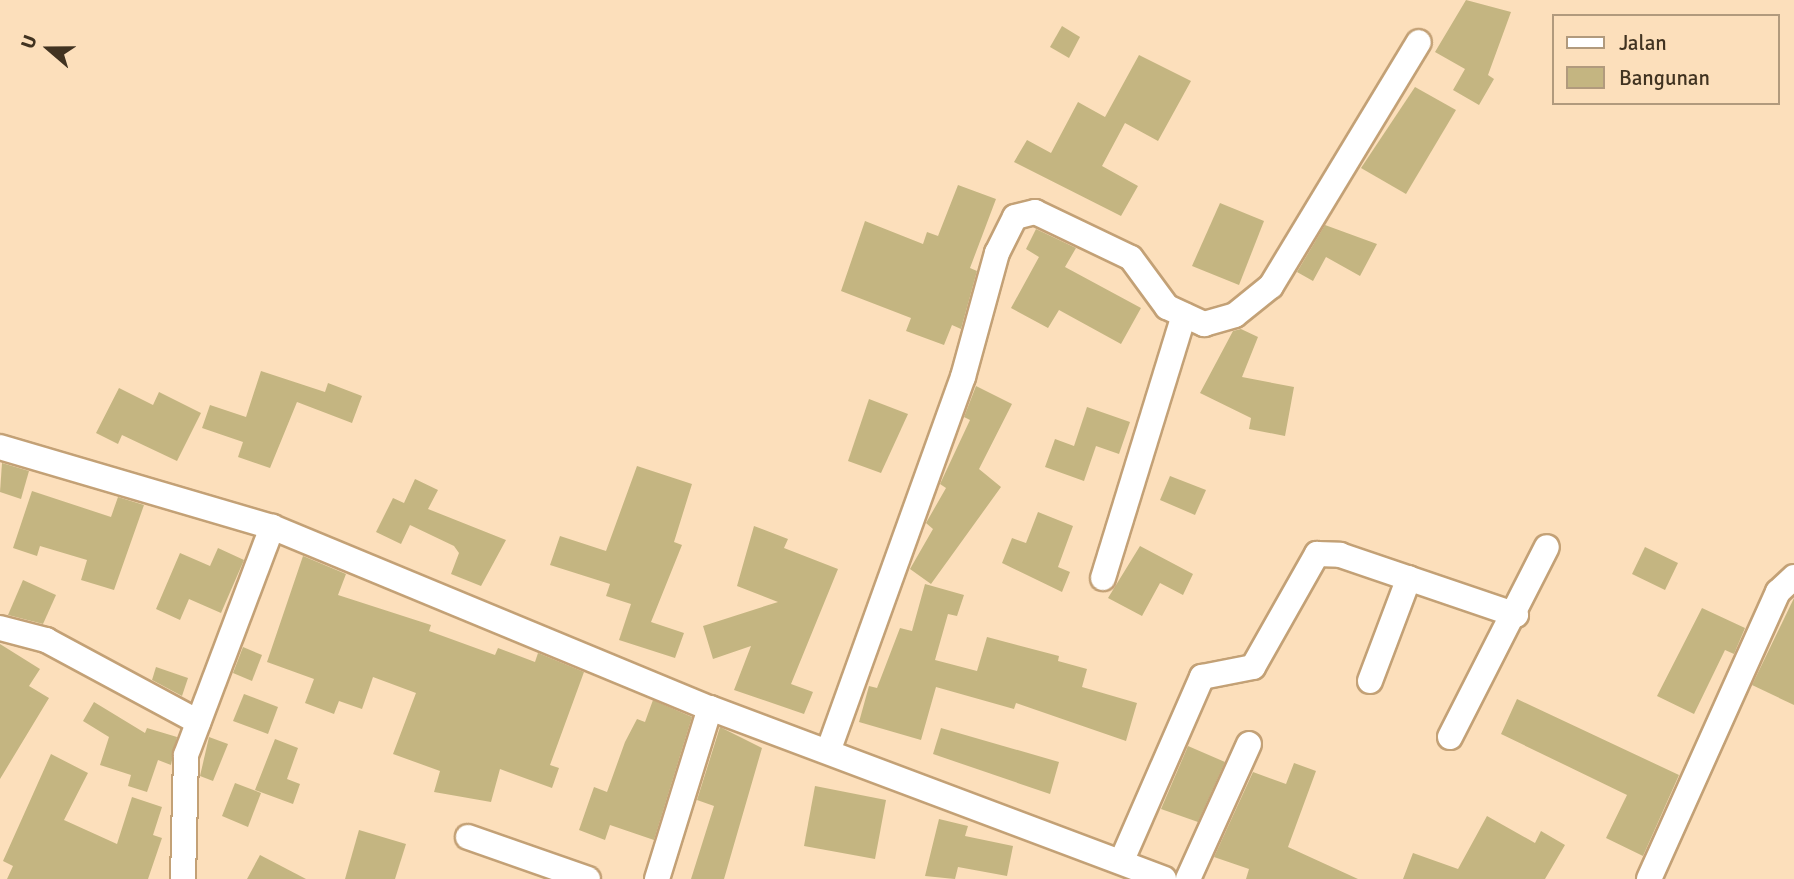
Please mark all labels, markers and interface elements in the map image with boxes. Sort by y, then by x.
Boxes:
north arrow [14,14,84,84]
legend [1552,14,1780,105]
text: Jalan [1619,30,1667,56]
text: U [16,32,43,52]
text: Bangunan [1619,65,1710,91]

